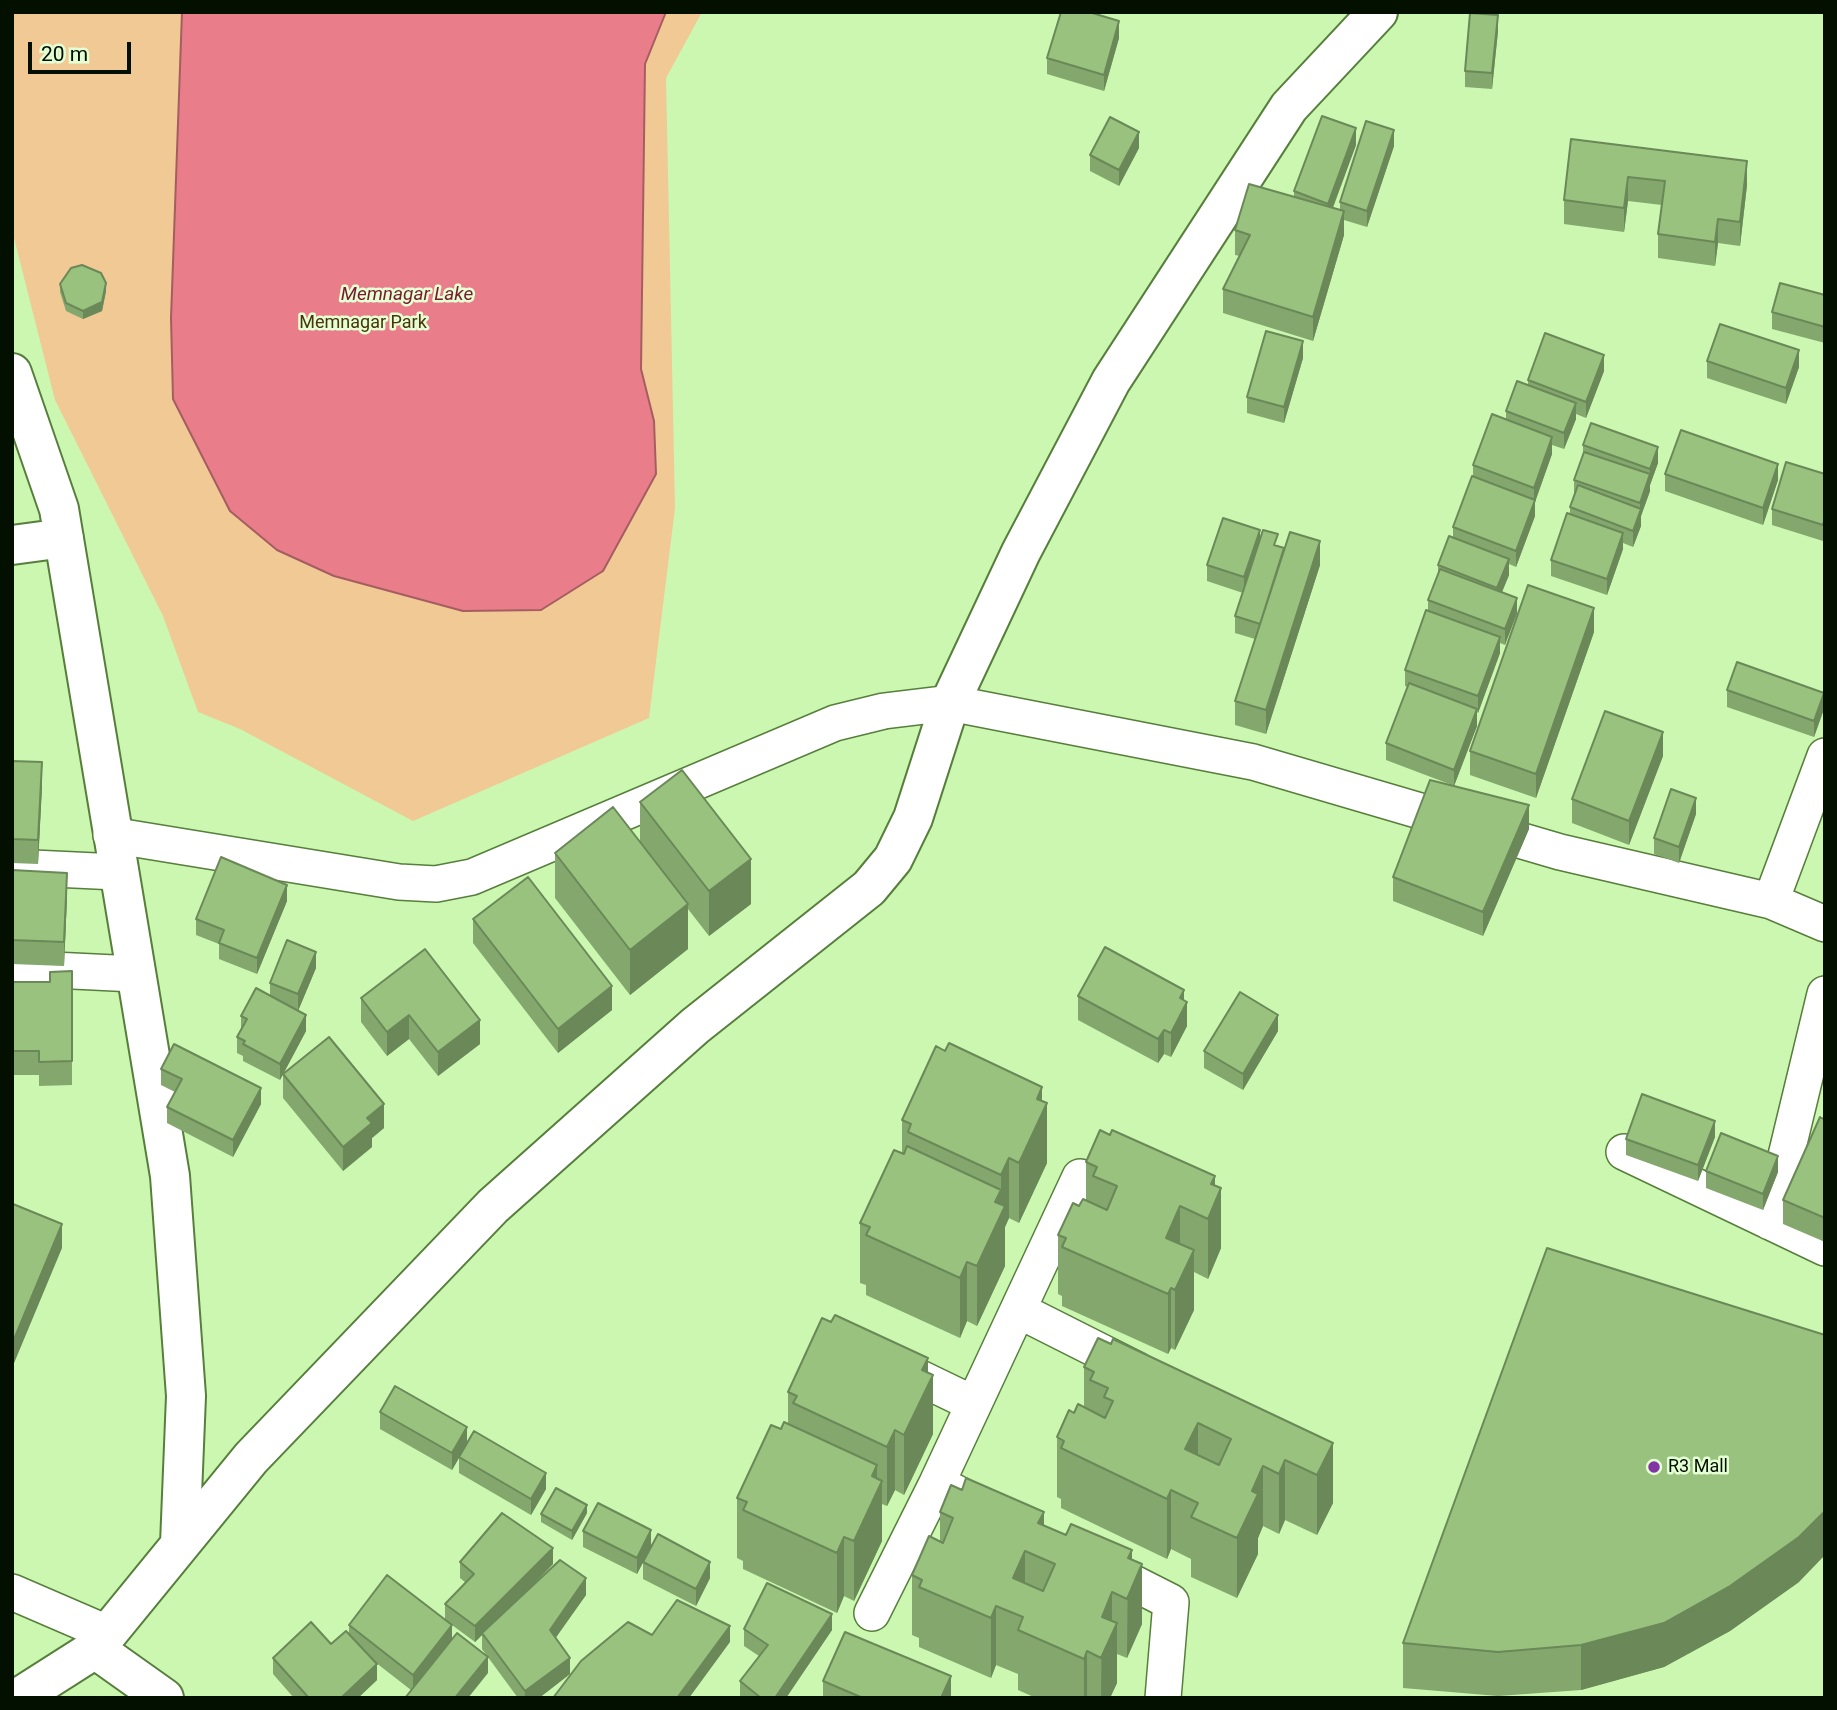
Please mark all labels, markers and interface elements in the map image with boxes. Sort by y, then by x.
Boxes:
scale bar [32,28,135,72]
text: 20 m [41,42,88,66]
water label: Memnagar Lake [341,284,473,306]
park label: Memnagar Park [299,312,427,334]
place label: R3 Mall [1668,1456,1728,1478]
marker: R3 Mall [1646,1459,1662,1475]

